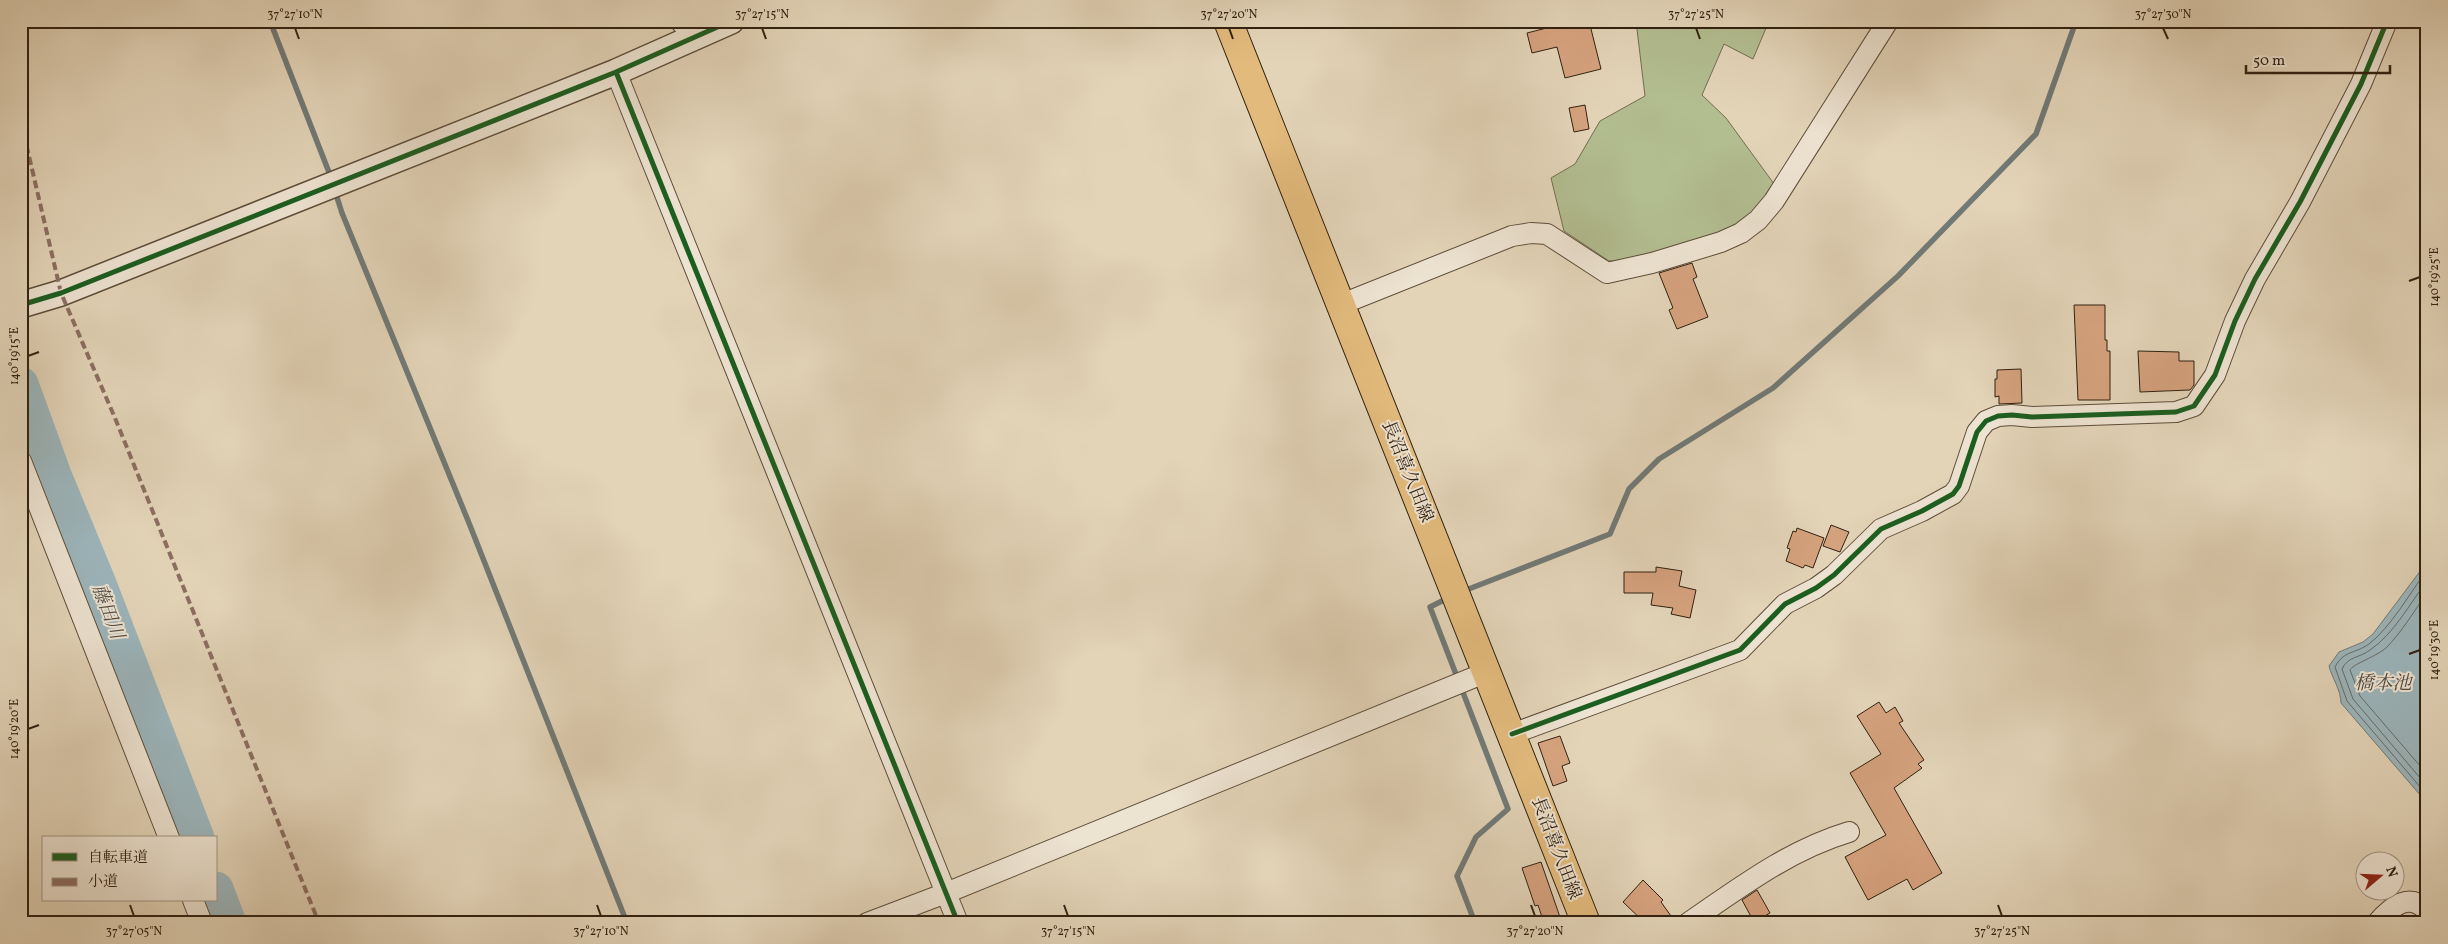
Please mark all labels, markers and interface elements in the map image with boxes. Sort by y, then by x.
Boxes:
text: 37°27'10"N [267,7,323,23]
text: 37°27'15"N [735,7,789,23]
text: 37°27'20"N [1201,7,1258,23]
text: 37°27'25"N [1668,7,1724,23]
text: 37°27'30"N [2135,7,2191,23]
scale bar [2246,42,2389,74]
text: 50 m [2253,51,2285,72]
text: 140°19'25"E [2427,247,2443,307]
text: 140°19'15"E [7,327,23,385]
street label: 長沼喜久田線 [1375,417,1438,526]
water label: 藤田川 [85,580,130,645]
text: 140°19'30"E [2427,620,2443,680]
water label: 橋本池 [2354,671,2413,697]
text: 140°19'20"E [7,699,23,759]
street label: 長沼喜久田線 [1525,794,1587,903]
legend [42,836,218,902]
text: 自転車道 [88,848,148,869]
north arrow [2356,852,2406,902]
text: N [2380,864,2402,880]
text: 小道 [88,872,118,893]
text: 37°27'05"N [106,924,162,940]
text: 37°27'10"N [573,924,629,940]
text: 37°27'15"N [1041,924,1095,940]
text: 37°27'20"N [1507,924,1564,940]
text: 37°27'25"N [1974,924,2030,940]

